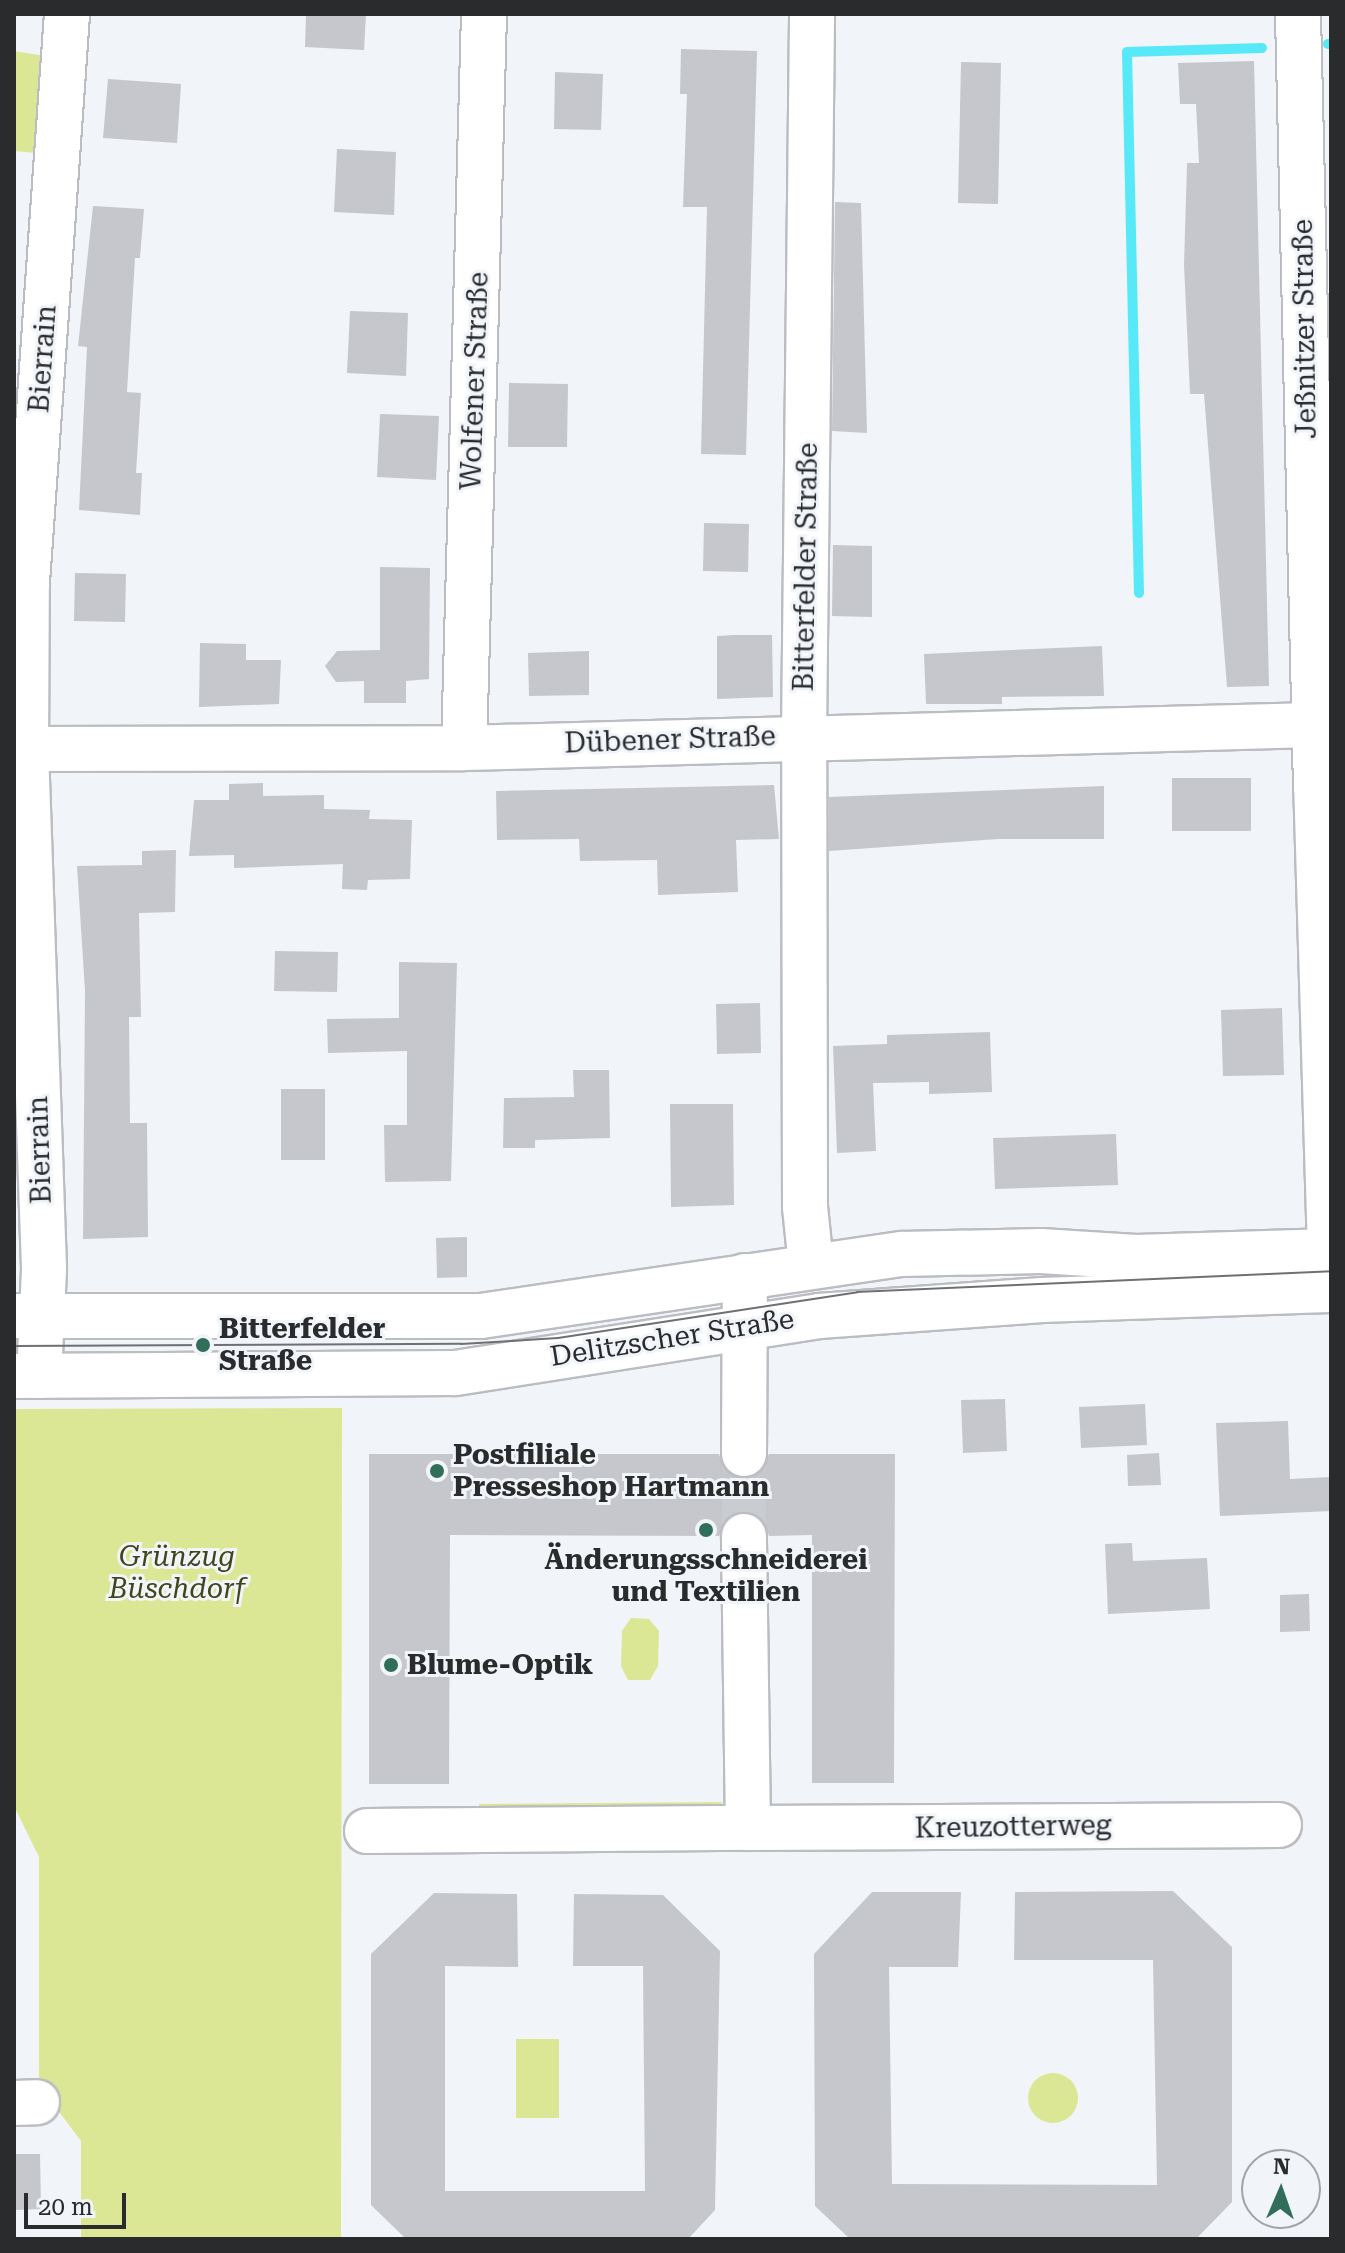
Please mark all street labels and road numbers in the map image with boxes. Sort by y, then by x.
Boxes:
street label: Jeßnitzer Straße [1286,219,1324,439]
street label: Wolfener Straße [454,271,496,491]
street label: Bierrain [22,304,64,414]
street label: Bitterfelder Straße [787,442,825,692]
street label: Dübener Straße [564,720,776,760]
street label: Bierrain [21,1095,59,1205]
street label: Delitzscher Straße [548,1302,796,1374]
street label: Kreuzotterweg [914,1808,1112,1846]

